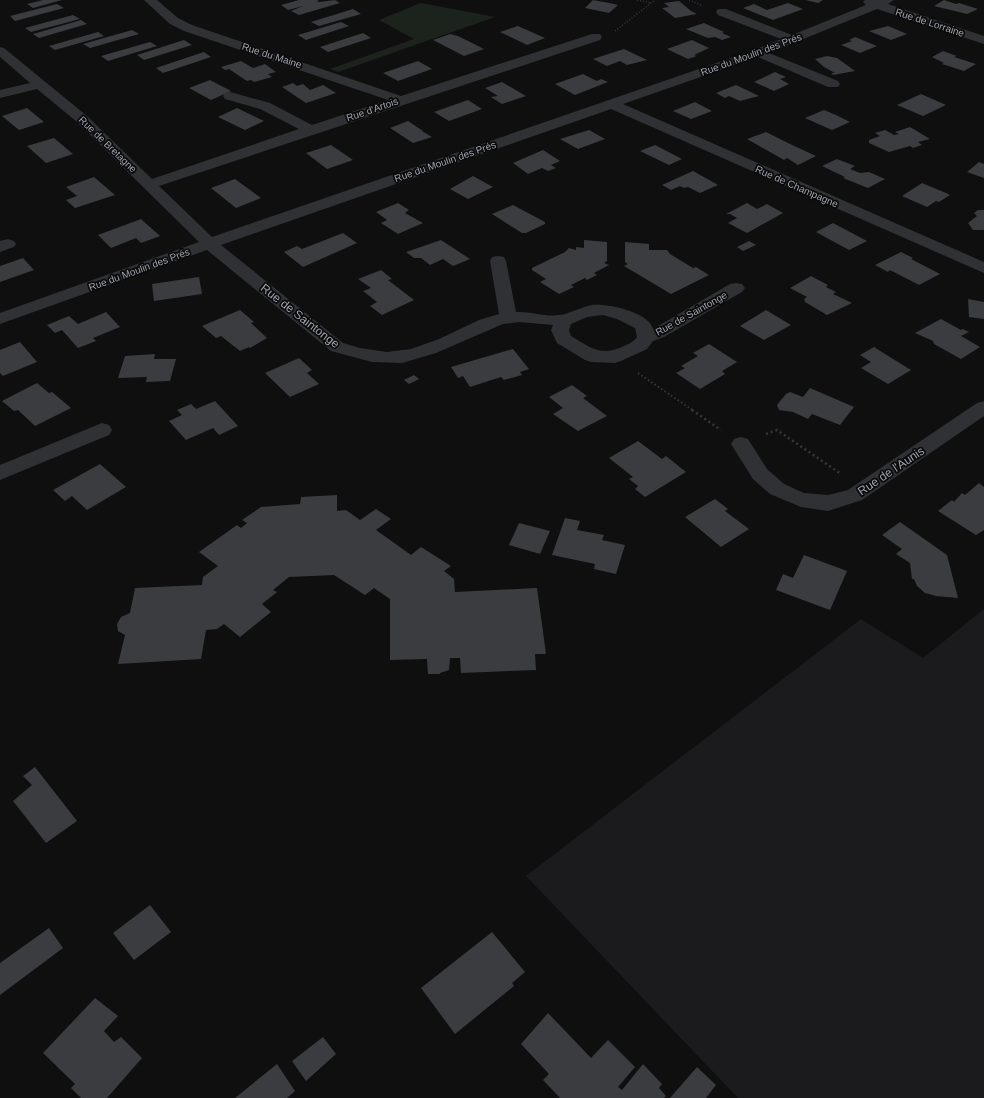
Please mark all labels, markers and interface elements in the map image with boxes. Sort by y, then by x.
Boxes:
street label: Rue de Lorraine [894,6,966,39]
street label: Rue du Moulin des Prés [699,31,803,78]
street label: Rue du Maine [241,41,304,70]
street label: Rue d'Artois [345,95,400,123]
street label: Rue de Bretagne [77,114,139,175]
street label: Rue du Moulin des Prés [393,139,497,184]
street label: Rue de Champagne [754,163,840,210]
street label: Rue du Moulin des Prés [87,246,191,293]
street label: Rue de Saintonge [258,281,342,351]
street label: Rue de Saintonge [654,289,729,338]
street label: Rue de l'Aunis [855,444,927,498]

